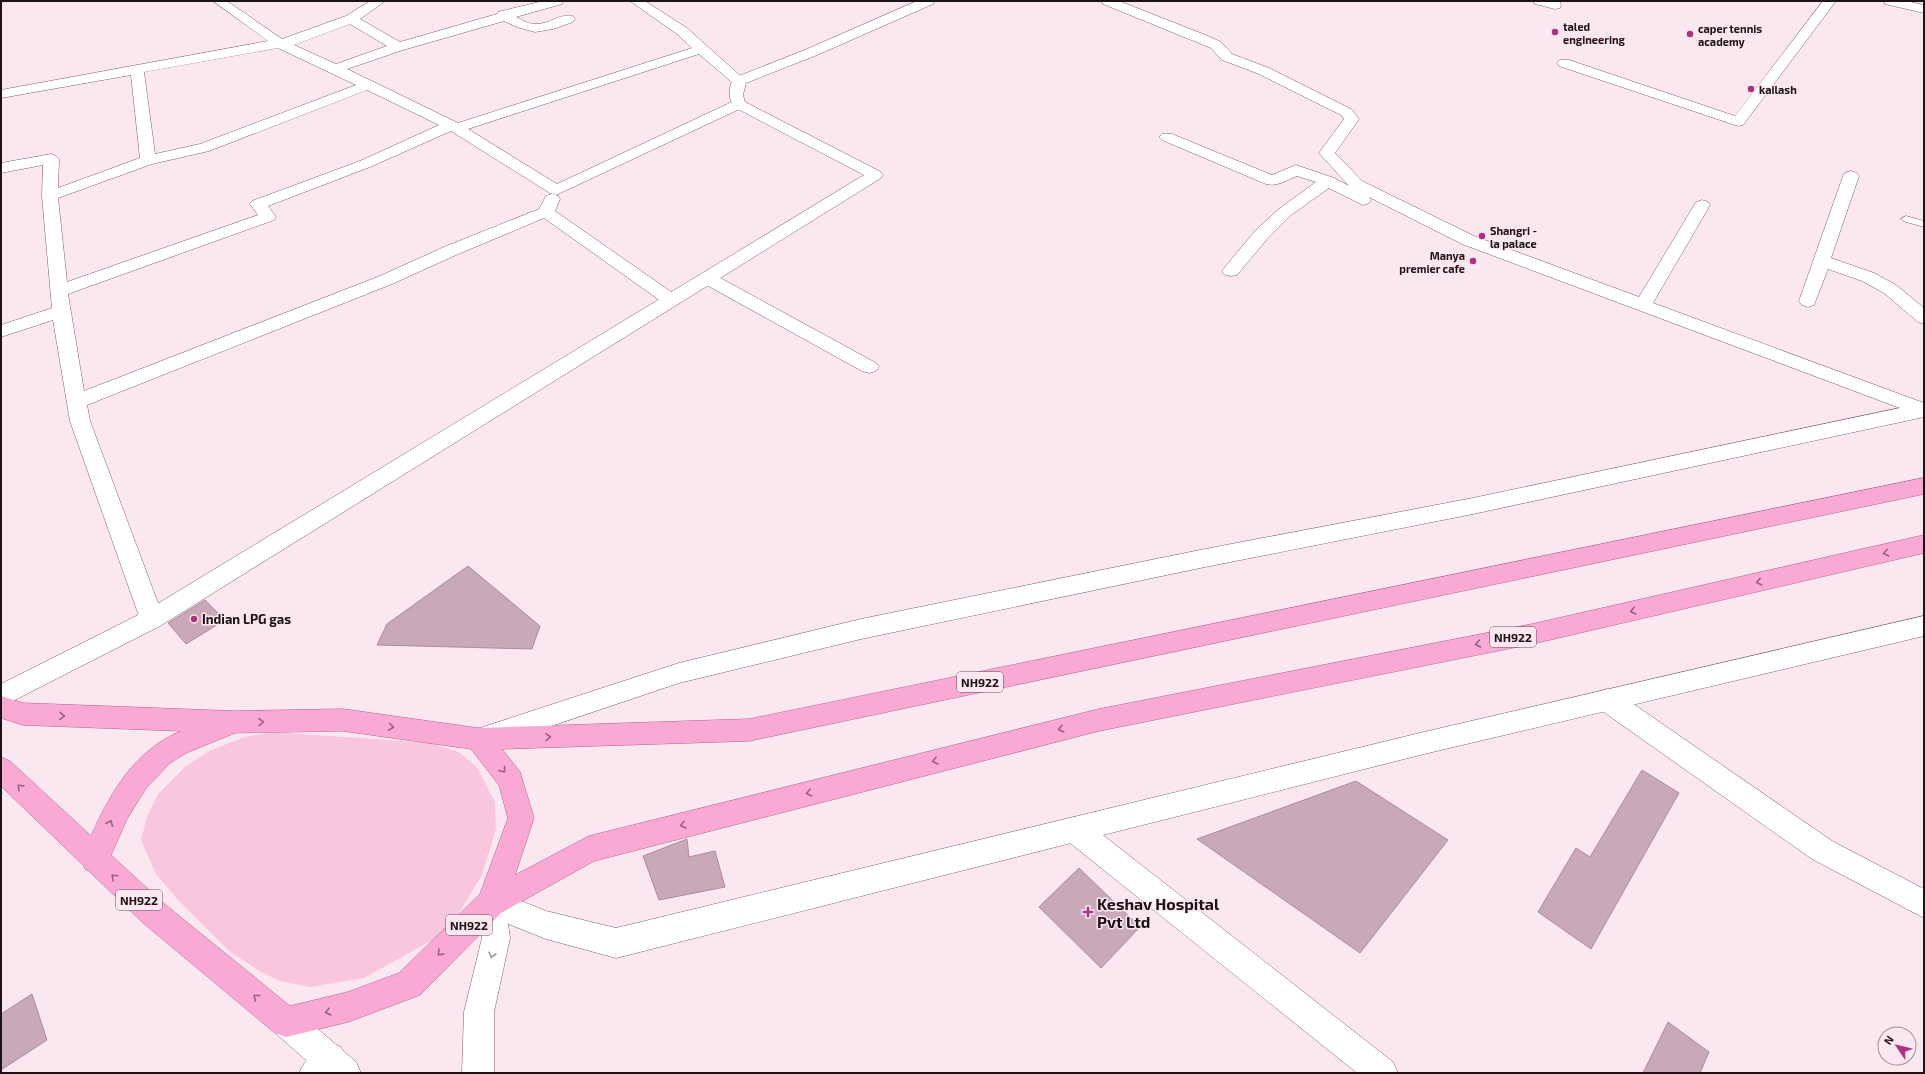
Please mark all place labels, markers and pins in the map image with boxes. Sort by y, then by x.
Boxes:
place label: taled engineering [1563,20,1626,46]
place label: caper tennis academy [1698,22,1762,49]
marker: taled engineering [1550,27,1560,37]
marker: caper tennis academy [1685,29,1695,39]
place label: kailash [1759,83,1797,96]
marker: kailash [1746,84,1756,94]
place label: Shangri - la palace [1490,224,1537,250]
marker: Shangri - la palace [1477,231,1487,241]
place label: Manya premier cafe [1399,249,1465,275]
marker: Manya premier cafe [1468,256,1478,266]
place label: Indian LPG gas [202,611,291,627]
marker: Indian LPG gas [189,614,199,624]
place label: Keshav Hospital Pvt Ltd [1097,894,1220,931]
marker: Keshav Hospital Pvt Ltd [1082,906,1094,918]

